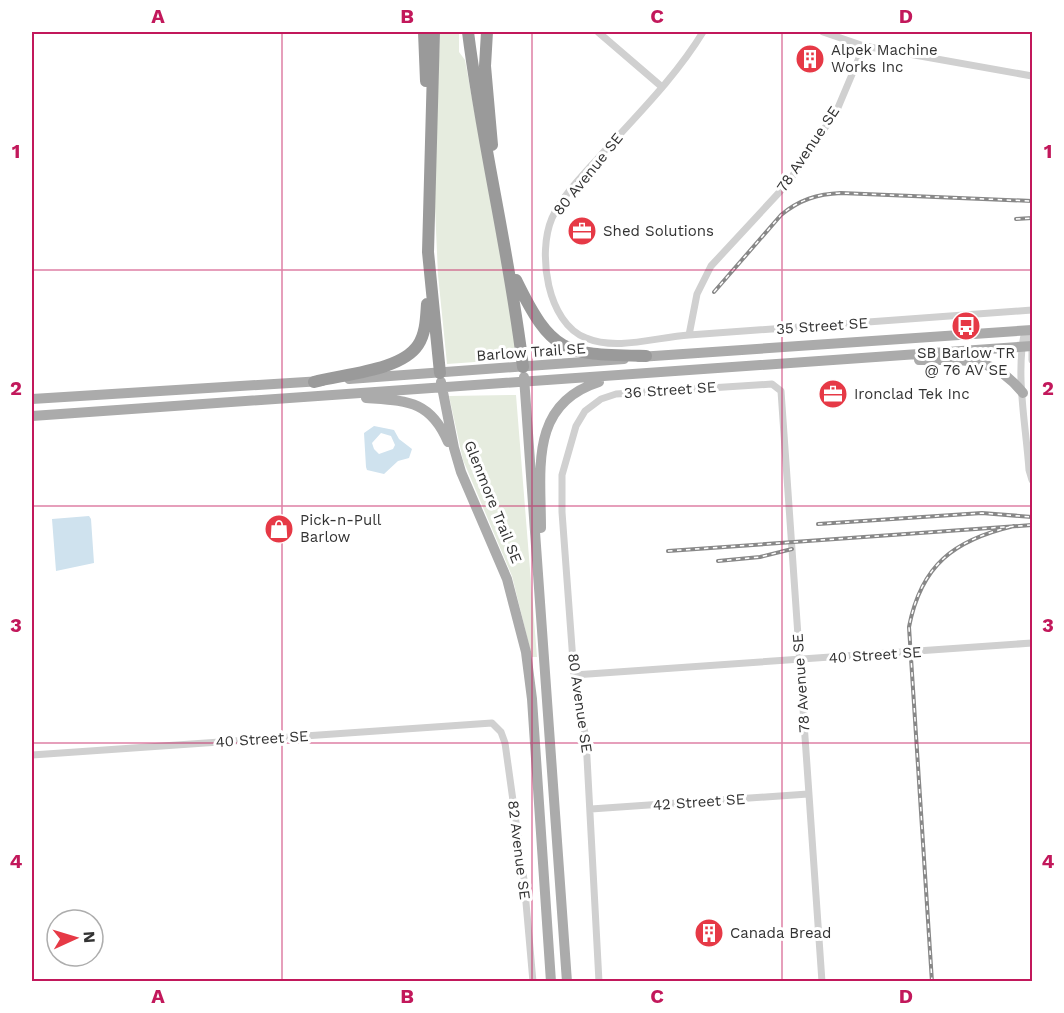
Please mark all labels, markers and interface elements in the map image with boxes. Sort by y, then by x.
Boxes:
text: A [151,4,165,28]
text: B [400,4,414,28]
text: C [650,4,664,28]
text: D [899,4,913,28]
place label: Alpek Machine Works Inc [831,41,938,76]
building icon: Alpek Machine Works Inc [794,43,826,75]
street label: 78 Avenue SE [773,103,843,195]
street label: 80 Avenue SE [549,129,627,219]
text: 1 [12,139,20,163]
text: 1 [1044,139,1052,163]
office icon: Shed Solutions [566,215,598,247]
place label: Shed Solutions [603,222,714,240]
bus stop icon: SB Barlow TR @ 76 AV SE [950,310,982,342]
street label: 35 Street SE [775,314,869,338]
street label: Barlow Trail SE [476,339,586,365]
place label: SB Barlow TR @ 76 AV SE [917,344,1015,379]
text: 2 [10,376,22,400]
text: 2 [1042,376,1054,400]
street label: 36 Street SE [623,378,717,402]
office icon: Ironclad Tek Inc [817,378,849,410]
place label: Ironclad Tek Inc [854,385,970,403]
street label: Glenmore Trail SE [460,438,526,566]
place label: Pick-n-Pull Barlow [300,511,382,546]
shop icon: Pick-n-Pull Barlow [263,513,295,545]
text: 3 [10,613,22,637]
text: 3 [1042,613,1054,637]
street label: 78 Avenue SE [789,633,813,733]
street label: 40 Street SE [828,643,922,667]
street label: 80 Avenue SE [564,652,596,754]
street label: 40 Street SE [215,727,309,751]
street label: 42 Street SE [652,790,746,814]
street label: 82 Avenue SE [504,799,534,901]
text: 4 [10,849,23,873]
text: 4 [1042,849,1055,873]
north arrow [45,908,105,968]
building icon: Canada Bread [693,917,725,949]
place label: Canada Bread [730,924,831,942]
text: N [80,930,99,944]
text: A [151,984,165,1008]
text: B [400,984,414,1008]
text: C [650,984,664,1008]
text: D [899,984,913,1008]

